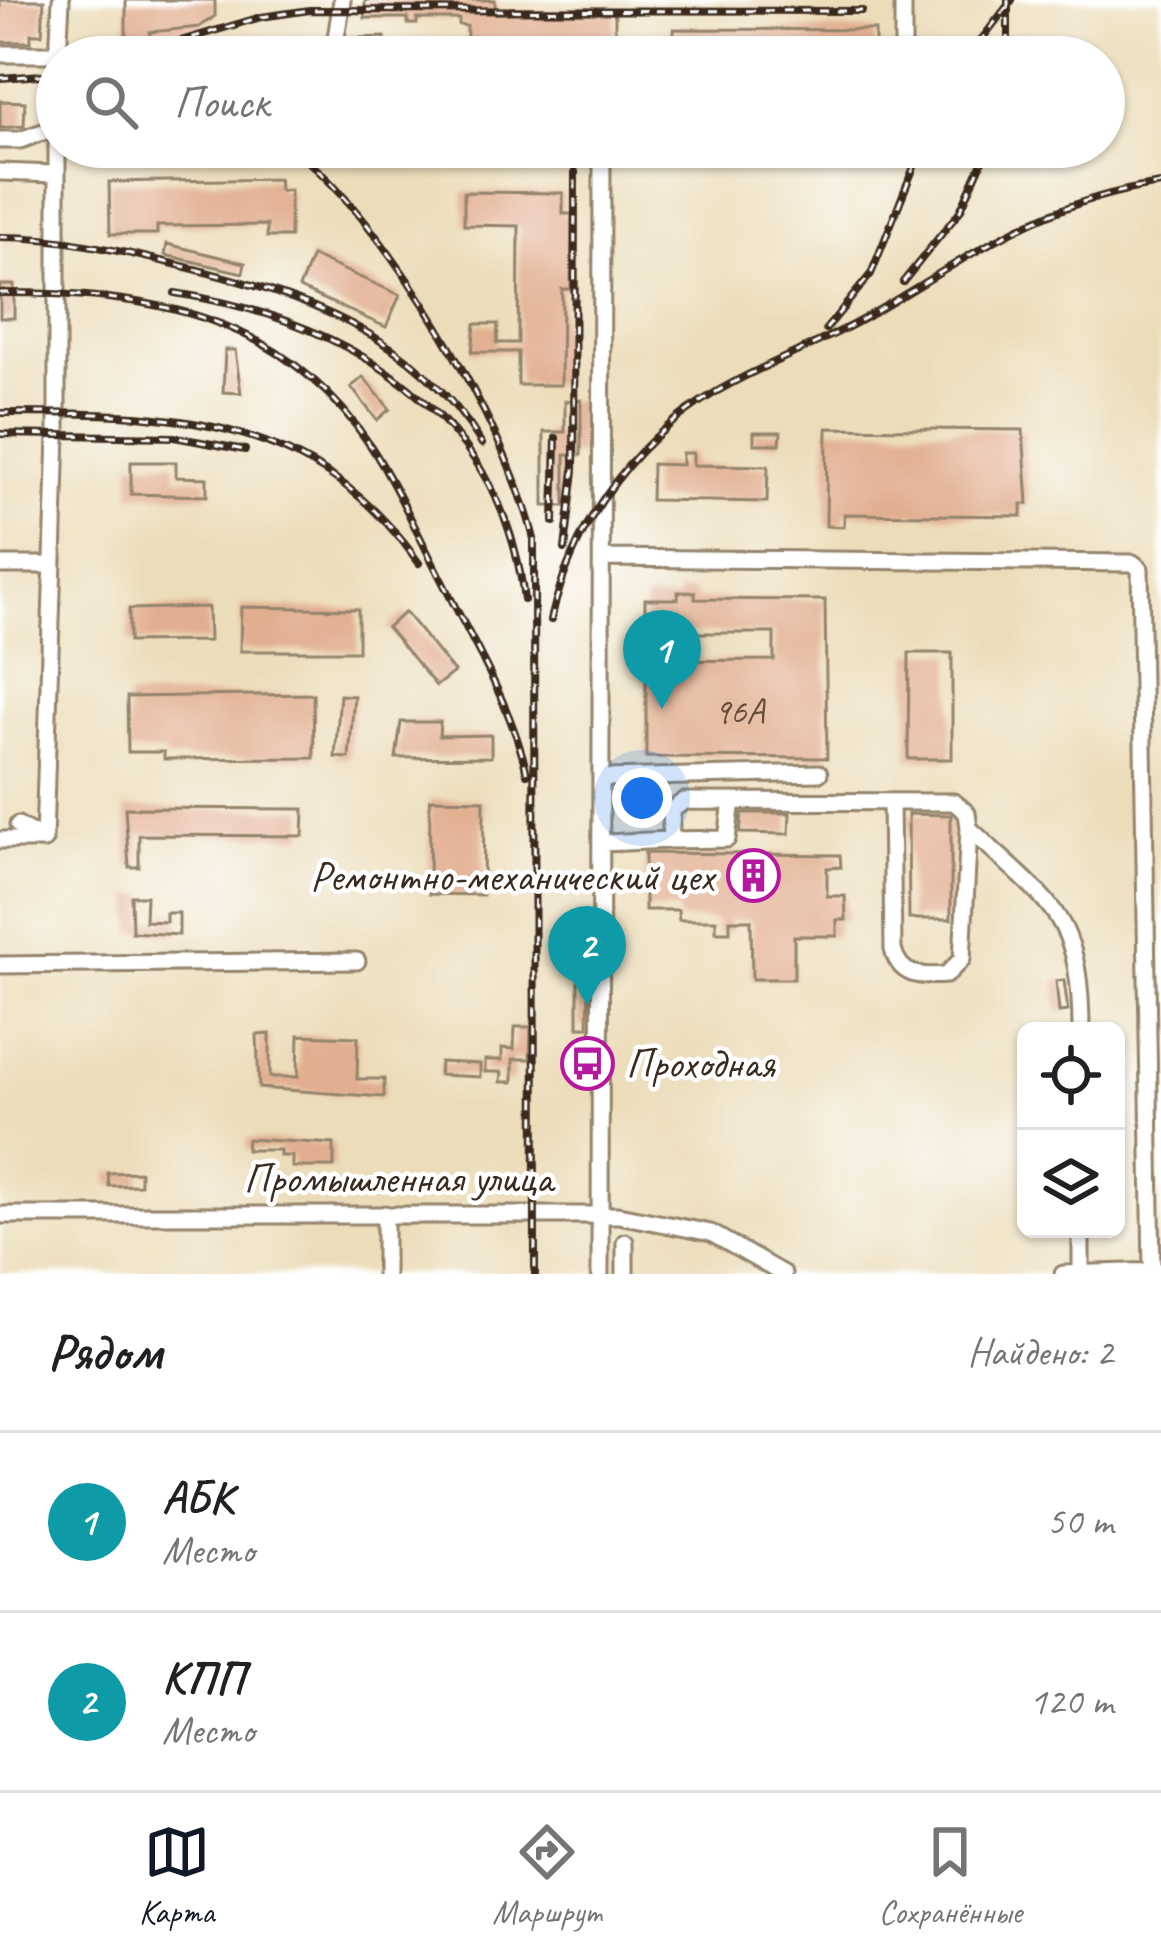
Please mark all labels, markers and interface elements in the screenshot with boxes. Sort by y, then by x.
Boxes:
search box [36,36,1125,168]
icon: search [78,69,144,135]
text: Поиск [174,74,269,131]
pin: 1 [623,610,701,709]
house number: 96А [714,688,766,734]
your location [612,768,672,828]
building icon: Ремонтно-механический цех [725,848,781,904]
place label: Ремонтно-механический цех [310,850,718,903]
pin: 2 [548,906,626,1005]
map controls [1017,1022,1125,1238]
button: locate [1017,1022,1125,1130]
bus stop icon: Проходная [559,1035,615,1091]
place label: Проходная [626,1037,777,1090]
button: layers [1017,1130,1125,1238]
street label: Промышленная улица [244,1152,556,1205]
text: Рядом [48,1320,162,1384]
text: Найдено: 2 [968,1328,1113,1377]
text: АБК [162,1469,233,1526]
text: 1 [78,1497,96,1546]
text: 50 m [1047,1497,1113,1546]
text: Место [162,1526,254,1575]
text: КПП [162,1649,245,1706]
text: 2 [78,1677,96,1726]
text: 120 m [1029,1677,1113,1726]
text: Место [162,1706,254,1755]
tab: Карта [139,1819,214,1933]
tab: Маршрут [492,1819,601,1933]
tab: Сохранённые [879,1819,1022,1933]

